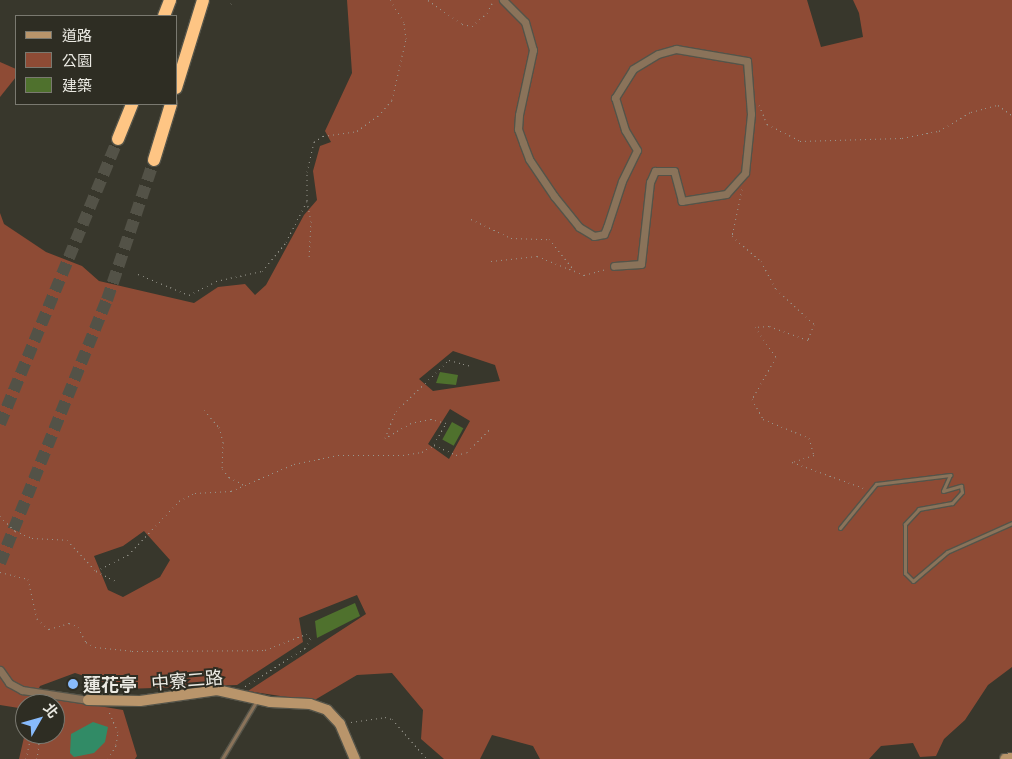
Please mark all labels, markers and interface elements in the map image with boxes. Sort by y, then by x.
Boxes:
legend [15,15,178,105]
text: 道路 [62,26,92,44]
text: 公園 [62,51,92,69]
text: 建築 [62,76,92,94]
street label: 中寮二路 [150,666,224,694]
place label: 蓮花亭 [83,673,137,695]
marker: 蓮花亭 [67,678,79,690]
north arrow [15,694,65,744]
text: 北 [40,699,62,721]

